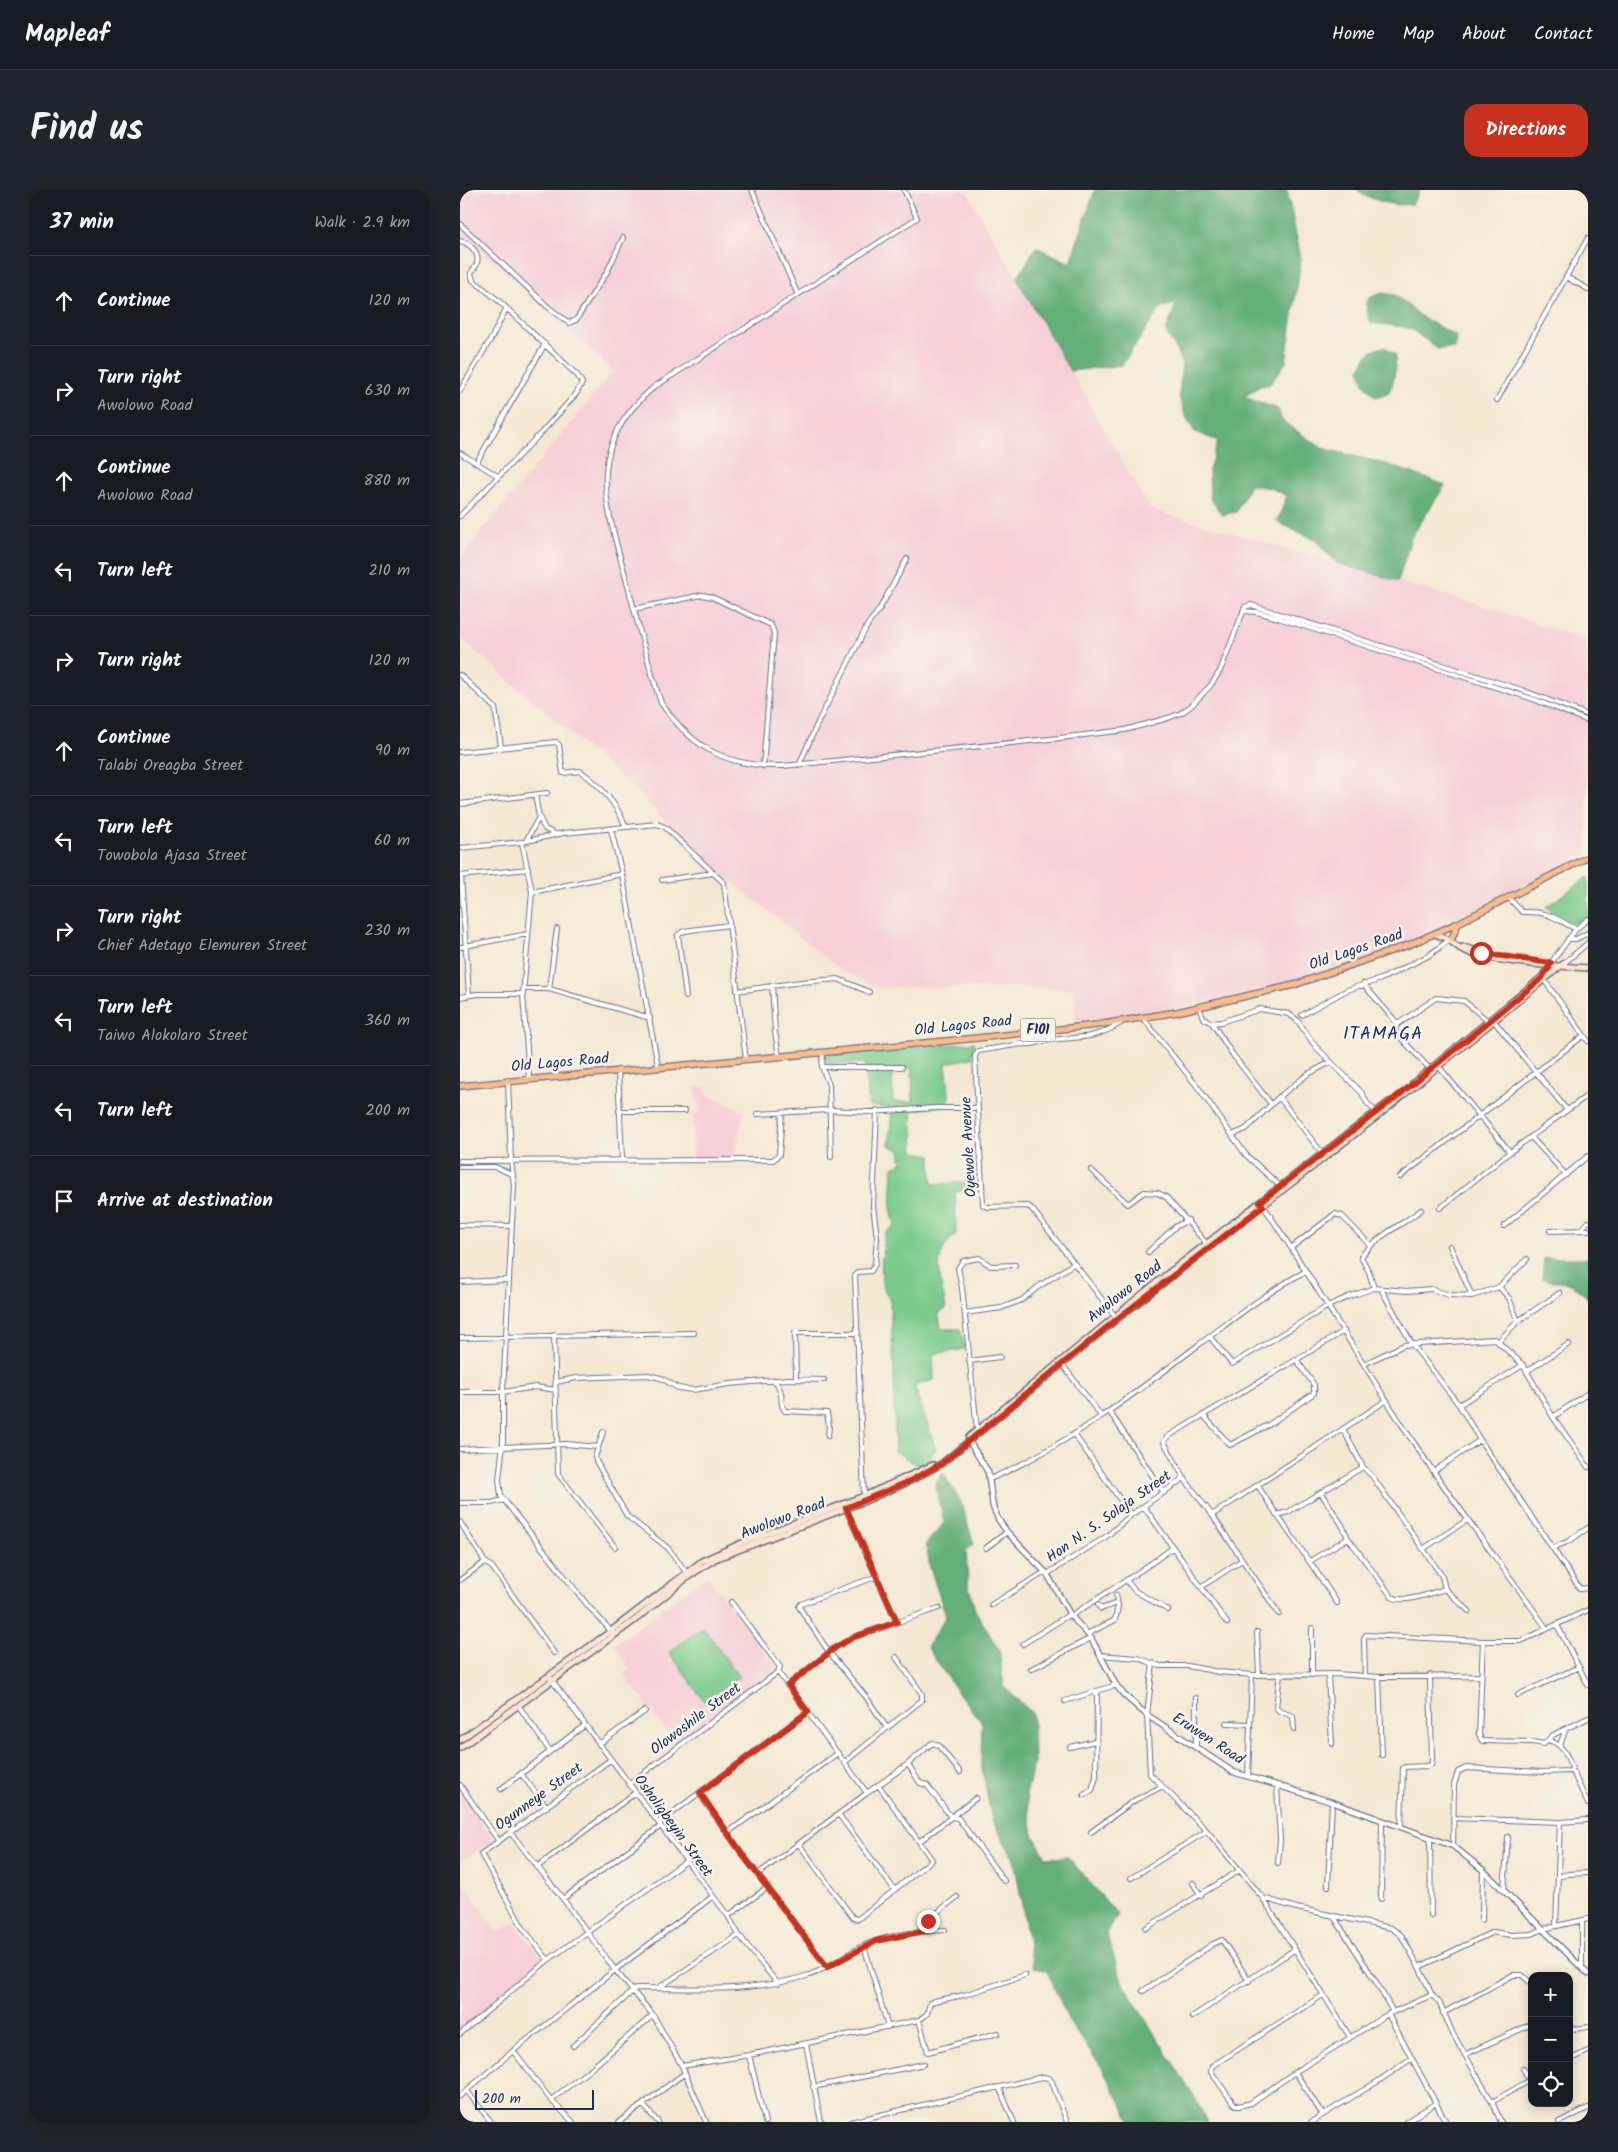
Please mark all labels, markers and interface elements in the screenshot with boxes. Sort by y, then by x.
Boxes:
text: Mapleaf [25,15,109,54]
text: Home [1332,20,1375,49]
text: Map [1403,20,1434,49]
text: About [1462,20,1506,49]
text: Contact [1534,20,1593,49]
text: Find us [30,102,143,158]
button: Directions [1464,104,1588,157]
text: 37 min [50,206,114,239]
text: Walk · 2.9 km [314,210,410,235]
text: Continue [97,286,170,316]
icon: ahead [50,287,78,315]
text: 120 m [369,288,410,313]
text: Turn right [97,363,182,393]
icon: right [50,377,78,405]
text: 630 m [365,378,410,403]
text: Awolowo Road [97,393,192,418]
text: Continue [97,453,170,483]
icon: ahead [50,467,78,495]
text: 880 m [364,468,410,493]
text: Awolowo Road [97,483,192,508]
text: Turn left [97,556,172,586]
icon: left [50,557,78,585]
text: 210 m [369,558,410,583]
text: Turn right [97,646,182,676]
icon: right [50,647,78,675]
text: 120 m [369,648,410,673]
text: Continue [97,723,170,753]
icon: ahead [50,737,78,765]
text: 90 m [375,738,410,763]
text: Talabi Oreagba Street [97,753,243,778]
text: Turn left [97,813,172,843]
icon: left [50,827,78,855]
text: 60 m [374,828,410,853]
text: Towobola Ajasa Street [97,843,247,868]
text: Turn right [97,903,182,933]
icon: right [50,917,78,945]
text: 230 m [364,918,410,943]
street label: Old Lagos Road [1306,923,1407,977]
text: Chief Adetayo Elemuren Street [97,933,307,958]
route start [1470,942,1493,965]
text: Turn left [97,993,172,1023]
icon: left [50,1007,78,1035]
text: 360 m [365,1008,410,1033]
street label: Old Lagos Road [913,1009,1013,1043]
road number: F101 [1020,1018,1056,1042]
district label: ITAMAGA [1343,1020,1423,1049]
text: Taiwo Alokolaro Street [97,1023,248,1048]
street label: Old Lagos Road [510,1047,610,1079]
text: Turn left [97,1096,172,1126]
street label: Oyewole Avenue [954,1096,984,1198]
icon: left [50,1097,78,1125]
text: 200 m [366,1098,410,1123]
text: Arrive at destination [97,1186,273,1216]
icon: arrive [50,1187,78,1215]
street label: Awolowo Road [1082,1255,1168,1329]
street label: Hon N. S. Solaja Street [1041,1464,1177,1569]
street label: Awolowo Road [737,1492,830,1546]
street label: Olowoshile Street [645,1676,747,1761]
street label: Eruwen Road [1167,1707,1249,1772]
street label: Ogunneye Street [490,1757,588,1837]
street label: Osholigbeyin Street [627,1770,719,1883]
route end [917,1910,940,1933]
map controls [1528,1972,1573,2107]
button: + [1528,1972,1573,2017]
button: − [1528,2017,1573,2062]
button: locate [1528,2062,1573,2107]
scale bar [475,2087,594,2110]
text: 200 m [482,2088,521,2110]

